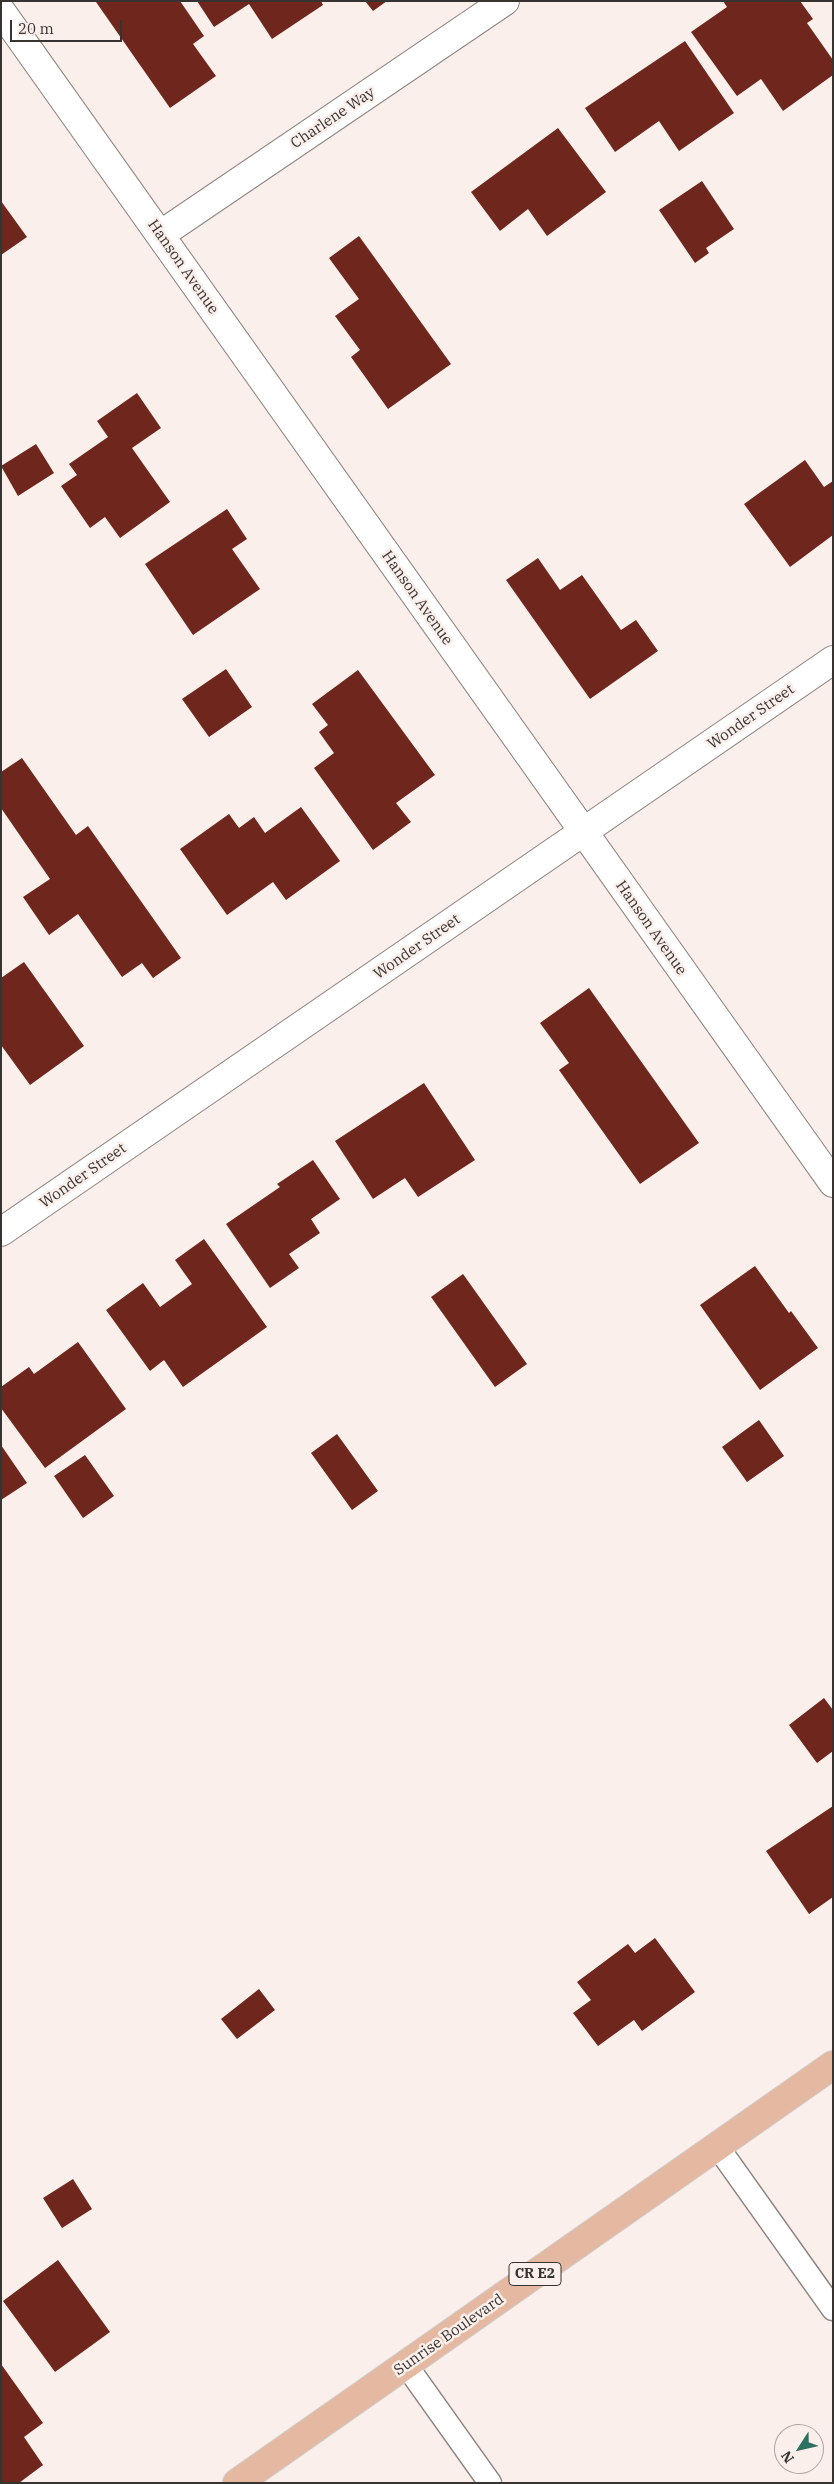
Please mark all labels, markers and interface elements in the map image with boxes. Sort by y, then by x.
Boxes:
scale bar [12,10,125,42]
text: 20 m [18,19,54,38]
street label: Charlene Way [288,83,378,153]
street label: Hanson Avenue [144,216,222,318]
street label: Hanson Avenue [378,547,456,649]
street label: Wonder Street [704,681,798,753]
street label: Hanson Avenue [612,877,690,979]
street label: Wonder Street [370,911,464,983]
street label: Wonder Street [36,1140,130,1212]
road number: CR E2 [509,2262,561,2286]
street label: Sunrise Boulevard [391,2290,507,2380]
north arrow [774,2424,824,2474]
text: N [777,2447,798,2467]

